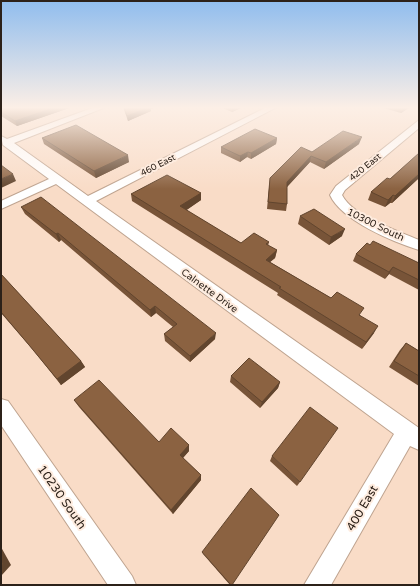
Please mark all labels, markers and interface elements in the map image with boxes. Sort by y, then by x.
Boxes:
street label: 420 East [347,151,384,184]
street label: 460 East [139,152,178,179]
street label: 10300 South [345,206,406,244]
street label: Calnette Drive [179,266,240,316]
street label: 10230 South [35,462,89,532]
street label: 400 East [343,482,381,533]

